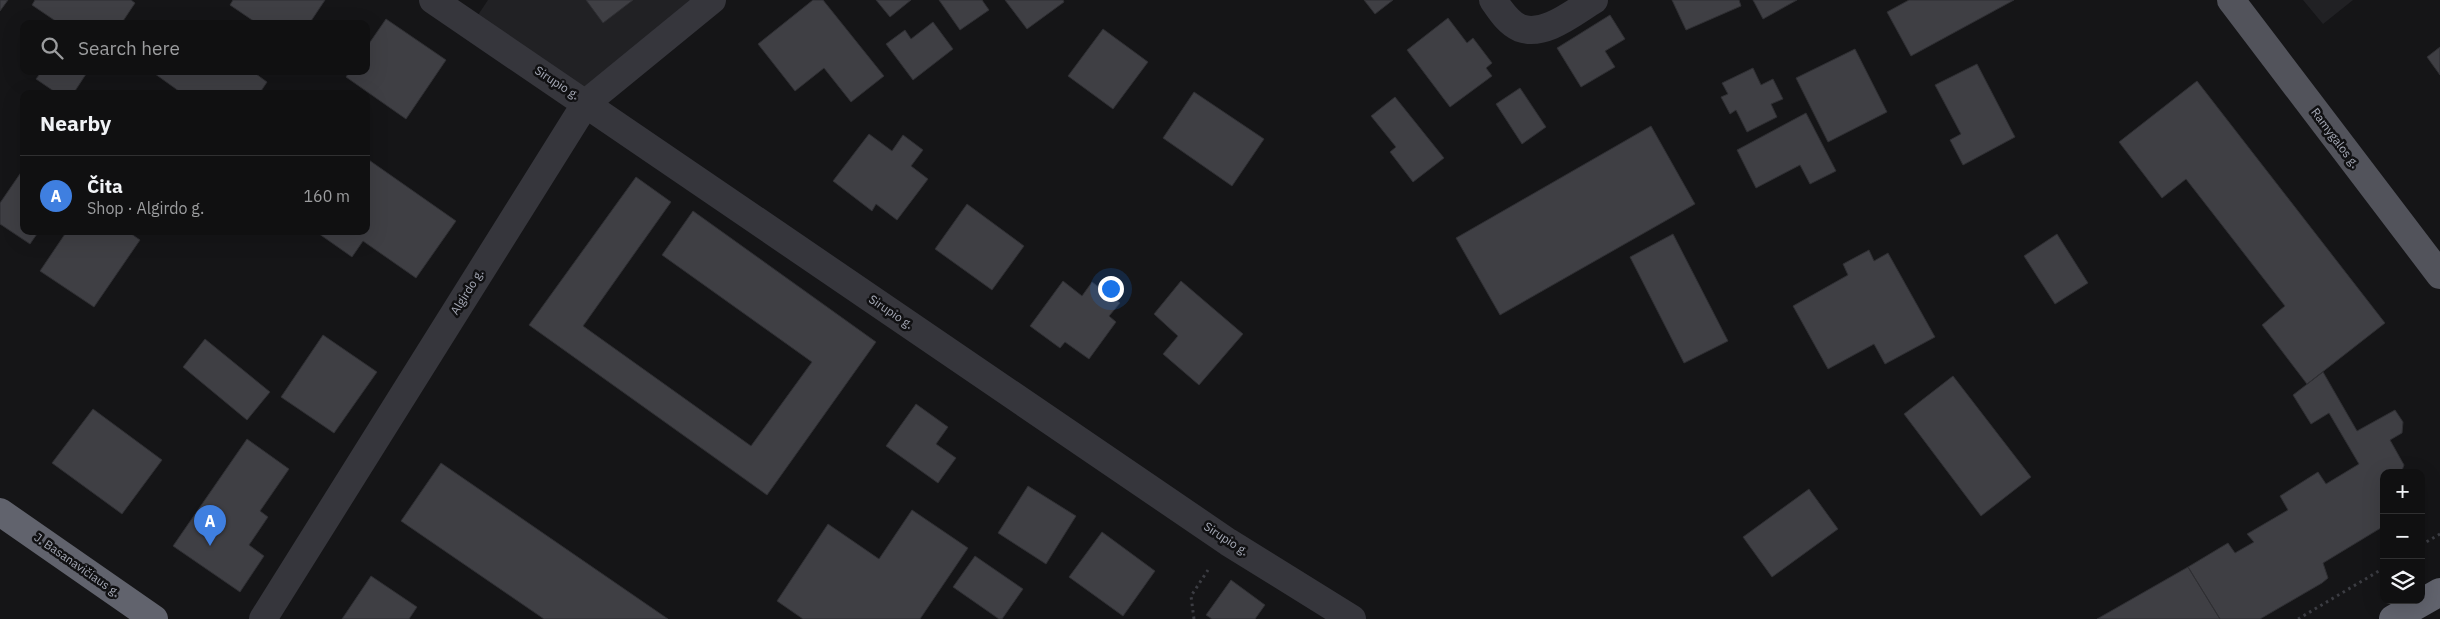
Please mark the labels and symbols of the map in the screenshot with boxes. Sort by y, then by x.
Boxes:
street label: Sirupio g. [532,63,583,103]
street label: Ramygalos g. [2308,105,2363,171]
street label: Algirdo g. [447,266,486,317]
your location [1098,276,1124,302]
street label: Sirupio g. [866,291,916,332]
pin: A [194,505,226,546]
street label: Sirupio g. [1201,519,1252,559]
street label: J. Basanavičiaus g. [32,529,123,600]

